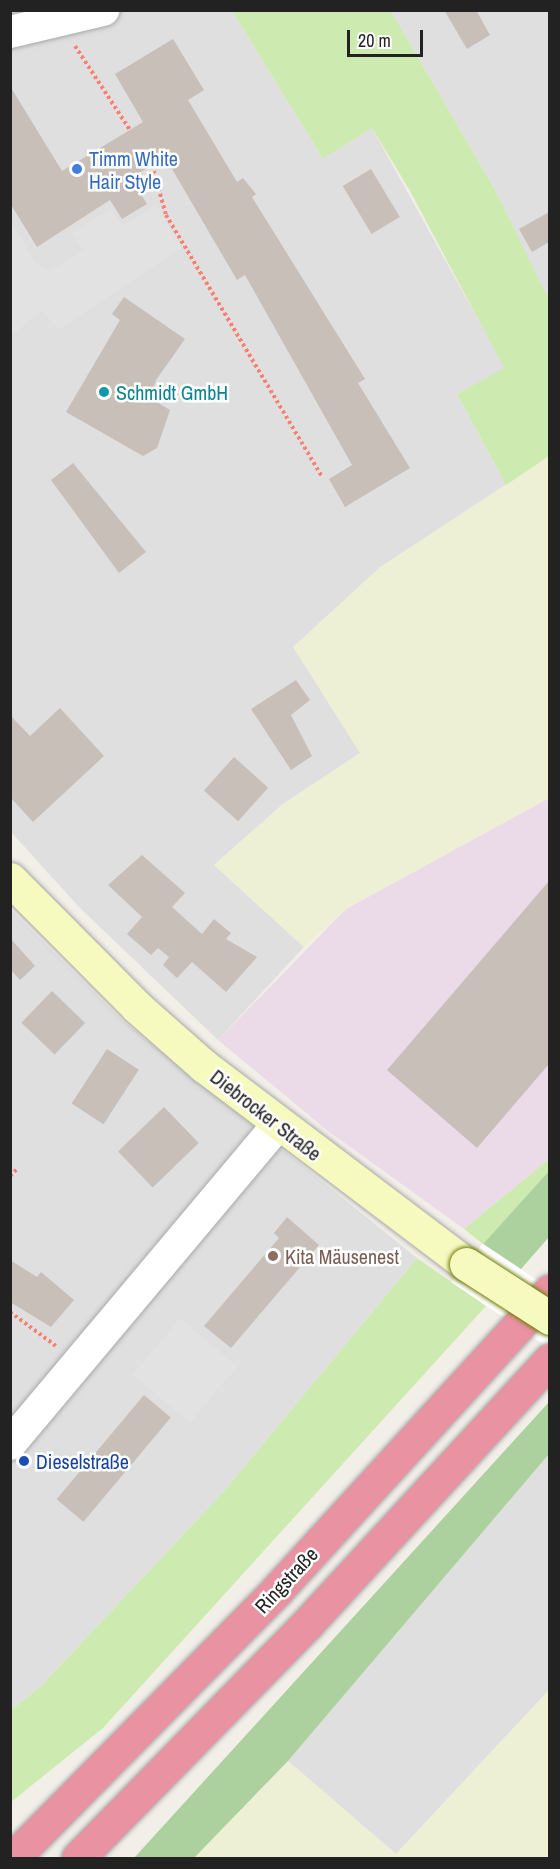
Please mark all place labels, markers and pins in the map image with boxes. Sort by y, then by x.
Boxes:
place label: Timm White Hair Style [89,146,178,193]
marker: Timm White Hair Style [70,162,84,176]
place label: Schmidt GmbH [116,380,228,404]
marker: Schmidt GmbH [97,385,111,399]
place label: Kita Mäusenest [285,1244,399,1268]
marker: Kita Mäusenest [266,1249,280,1263]
place label: Dieselstraße [36,1449,129,1473]
marker: Dieselstraße [17,1454,31,1468]

